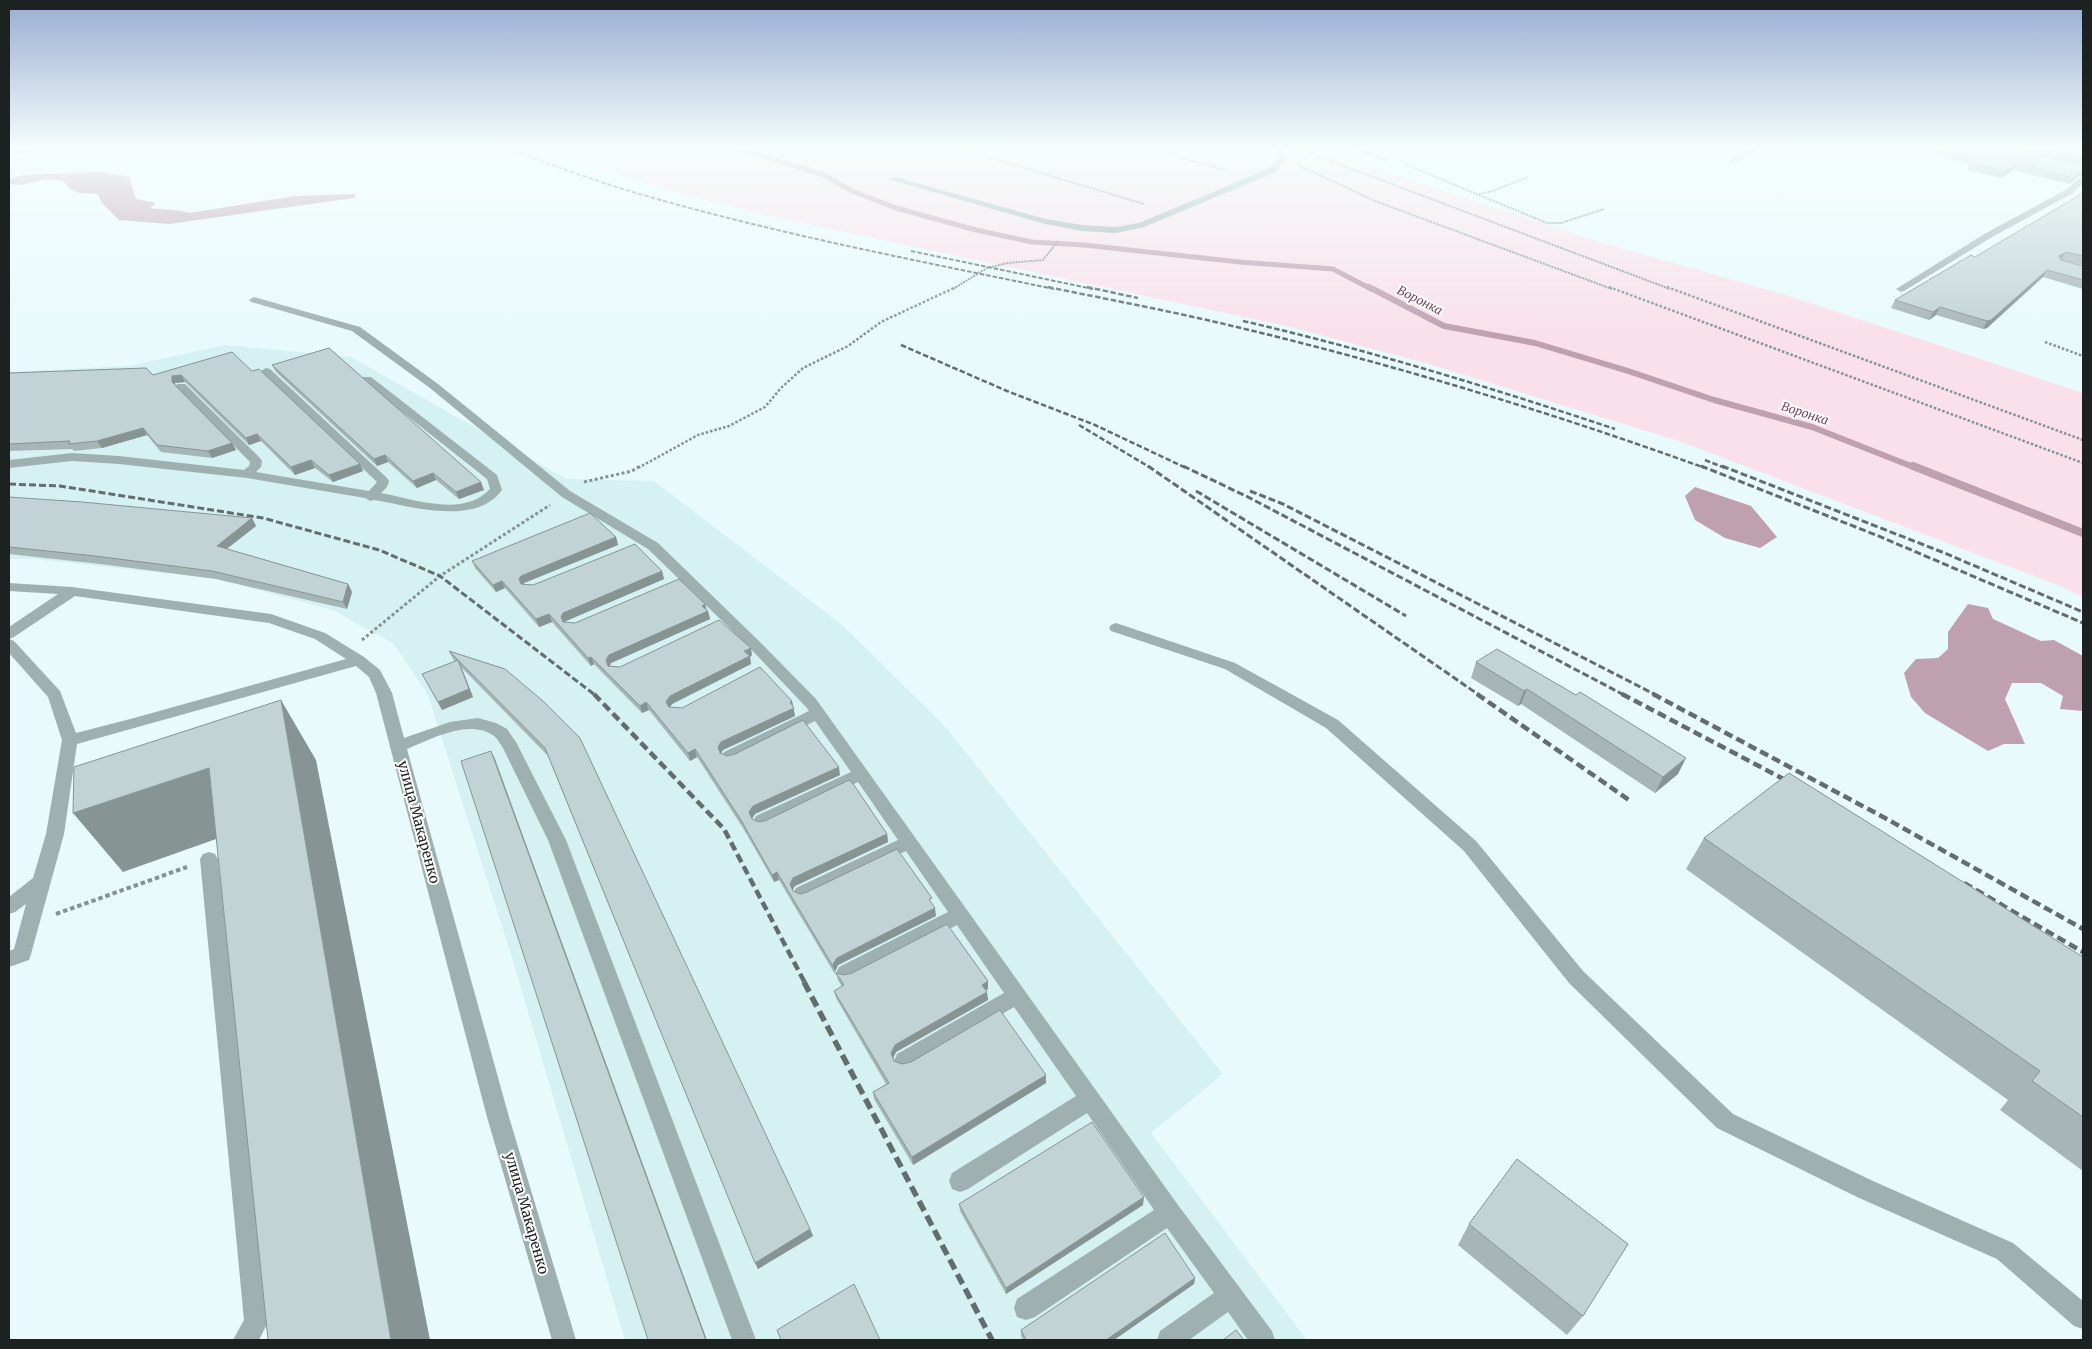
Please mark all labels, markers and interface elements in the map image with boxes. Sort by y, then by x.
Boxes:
water label: Воронка [1395,282,1445,318]
water label: Воронка [1780,398,1831,428]
street label: улица Макаренко [394,759,444,885]
street label: улица Макаренко [501,1150,553,1276]

